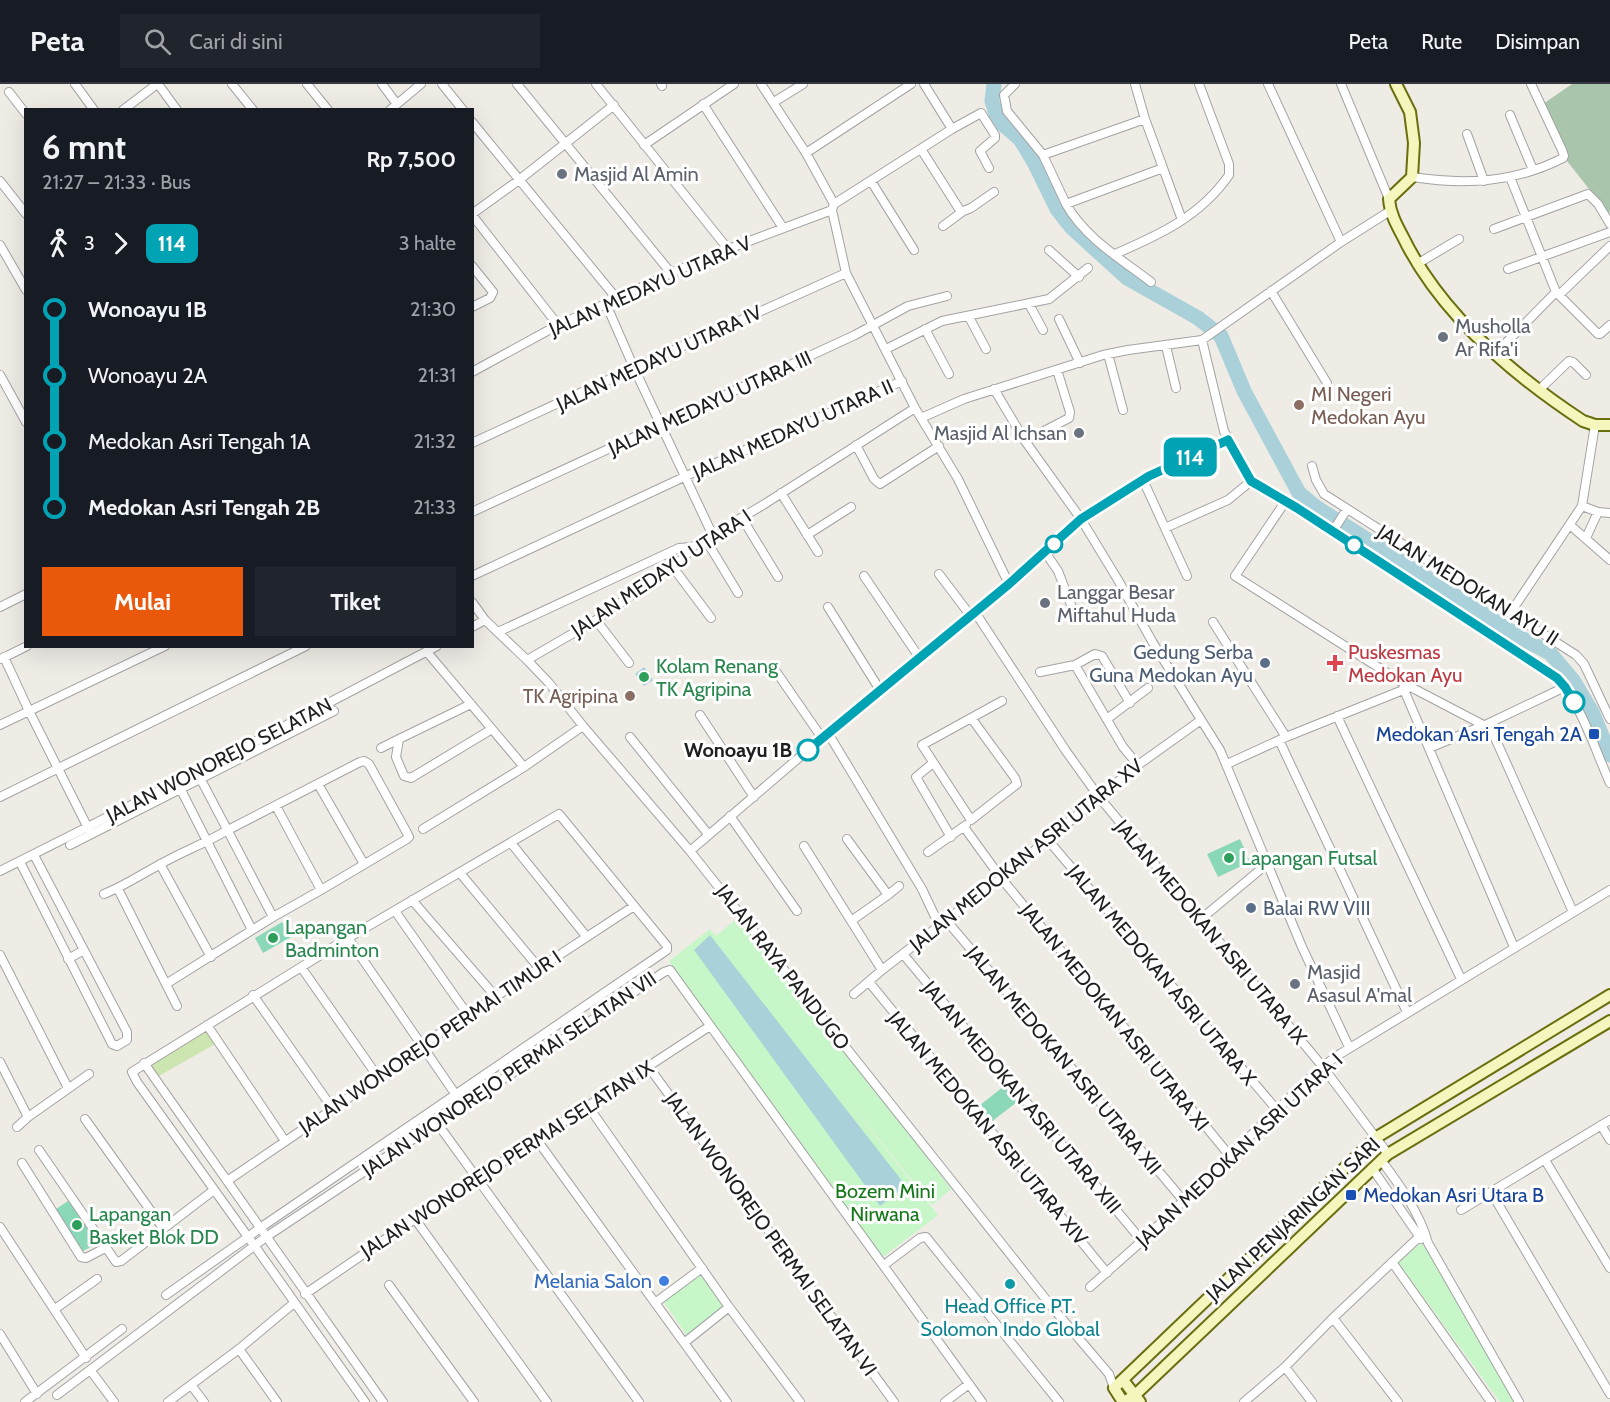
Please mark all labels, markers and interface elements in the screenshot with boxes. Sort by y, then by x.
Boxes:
search box [120,14,540,68]
text: Peta [30,24,84,58]
icon: search [141,25,174,58]
text: Cari di sini [189,28,283,55]
text: Peta [1349,29,1388,54]
text: Rute [1421,29,1462,54]
text: Disimpan [1495,29,1580,54]
text: 6 mnt [42,127,126,167]
text: Rp 7,500 [366,146,456,173]
place label: Masjid Al Amin [574,162,699,186]
marker: Masjid Al Amin [555,167,569,181]
text: 21:27 – 21:33 · Bus [42,170,191,194]
icon: walk [42,227,75,260]
icon: forward [104,227,137,260]
street label: JALAN MEDAYU UTARA V [544,230,755,342]
text: 3 [84,231,95,255]
text: 114 [158,231,186,256]
text: 3 halte [399,231,456,255]
text: Wonoayu 1B [88,296,207,323]
text: 21:30 [410,297,456,321]
street label: JALAN MEDAYU UTARA IV [552,299,766,417]
place label: Musholla Ar Rifa'i [1455,314,1531,361]
marker: Musholla Ar Rifa'i [1436,330,1450,344]
street label: JALAN MEDAYU UTARA III [604,345,816,461]
text: Wonoayu 2A [88,362,207,389]
text: 21:31 [418,363,456,387]
street label: JALAN MEDAYU UTARA II [689,374,897,484]
place label: MI Negeri Medokan Ayu [1311,382,1426,429]
marker: MI Negeri Medokan Ayu [1292,398,1306,412]
place label: Masjid Al Ichsan [934,421,1067,445]
marker: Masjid Al Ichsan [1072,426,1086,440]
text: Medokan Asri Tengah 1A [88,428,311,455]
text: 21:32 [414,429,456,453]
line badge: 114 [1156,438,1224,476]
text: 114 [1176,445,1204,470]
text: Medokan Asri Tengah 2B [88,494,320,521]
text: 21:33 [413,495,456,519]
street label: JALAN MEDAYU UTARA I [566,504,755,643]
street label: JALAN MEDOKAN AYU II [1372,519,1563,651]
unlabelled marker [1045,535,1063,553]
unlabelled marker [1345,536,1363,554]
button: Mulai [42,567,243,636]
button: Tiket [255,567,456,636]
place label: Langgar Besar Miftahul Huda [1057,580,1176,627]
marker: Langgar Besar Miftahul Huda [1038,596,1052,610]
place label: Gedung Serba Guna Medokan Ayu [1089,640,1253,687]
place label: Puskesmas Medokan Ayu [1348,640,1463,687]
place label: Kolam Renang TK Agripina [656,654,779,701]
marker: Puskesmas Medokan Ayu [1326,654,1344,672]
marker: Gedung Serba Guna Medokan Ayu [1258,656,1272,670]
marker: Kolam Renang TK Agripina [637,670,651,684]
place label: TK Agripina [523,684,618,708]
marker: TK Agripina [623,689,637,703]
unlabelled marker [1563,691,1585,713]
street label: JALAN WONOREJO SELATAN [101,693,336,828]
place label: Medokan Asri Tengah 2A [1376,722,1583,746]
marker: Medokan Asri Tengah 2A [1587,727,1601,741]
place label: Wonoayu 1B [684,738,792,762]
marker: Wonoayu 1B [797,739,819,761]
street label: JALAN MEDOKAN ASRI UTARA XV [904,753,1148,957]
street label: JALAN MEDOKAN ASRI UTARA IX [1109,814,1312,1049]
place label: Lapangan Futsal [1241,846,1378,870]
marker: Lapangan Futsal [1222,851,1236,865]
street label: JALAN MEDOKAN ASRI UTARA X [1062,859,1261,1090]
street label: JALAN RAYA PANDUGO [710,879,855,1054]
place label: Balai RW VIII [1263,896,1371,920]
street label: JALAN MEDOKAN ASRI UTARA XI [1015,898,1214,1136]
marker: Balai RW VIII [1244,901,1258,915]
place label: Lapangan Badminton [285,915,379,962]
marker: Lapangan Badminton [266,931,280,945]
street label: JALAN MEDOKAN ASRI UTARA XII [961,940,1167,1179]
street label: JALAN WONOREJO PERMAI TIMUR I [294,945,566,1139]
place label: Masjid Asasul A'mal [1307,960,1412,1007]
street label: JALAN WONOREJO PERMAI SELATAN VII [356,966,661,1182]
street label: JALAN MEDOKAN ASRI UTARA XIII [917,975,1126,1218]
marker: Masjid Asasul A'mal [1288,977,1302,991]
street label: JALAN MEDOKAN ASRI UTARA XIV [882,1005,1093,1250]
street label: JALAN MEDOKAN ASRI UTARA I [1130,1048,1347,1253]
street label: JALAN WONOREJO PERMAI SELATAN IX [355,1055,658,1263]
street label: JALAN WONOREJO PERMAI SELATAN VI [659,1087,882,1380]
street label: JALAN PENJARINGAN SARI [1200,1132,1385,1307]
park label: Bozem Mini Nirwana [835,1179,935,1226]
place label: Medokan Asri Utara B [1363,1183,1544,1207]
marker: Medokan Asri Utara B [1344,1188,1358,1202]
place label: Lapangan Basket Blok DD [89,1202,219,1249]
marker: Lapangan Basket Blok DD [70,1218,84,1232]
place label: Melania Salon [534,1269,652,1293]
marker: Melania Salon [657,1274,671,1288]
marker: Head Office PT. Solomon Indo Global [1003,1277,1017,1291]
place label: Head Office PT. Solomon Indo Global [920,1294,1100,1341]

